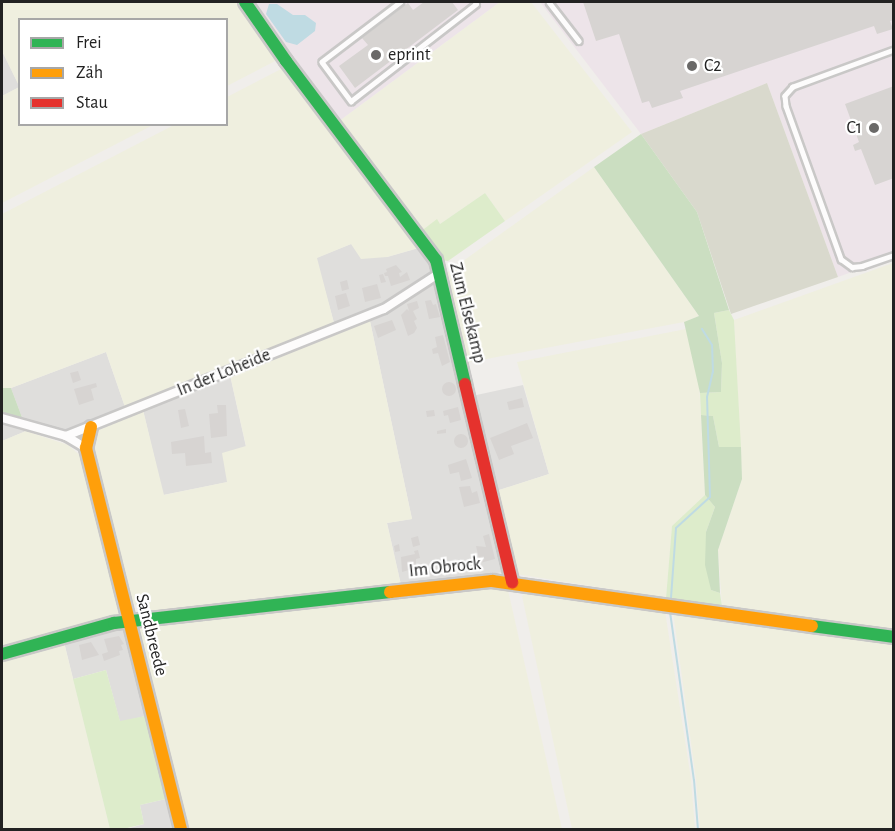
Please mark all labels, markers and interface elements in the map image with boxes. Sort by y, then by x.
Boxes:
legend [18,18,228,126]
text: Frei [76,34,102,52]
place label: eprint [388,44,430,66]
marker: eprint [369,48,383,62]
place label: C2 [704,55,722,77]
marker: C2 [685,59,699,73]
text: Zäh [76,64,103,82]
text: Stau [76,94,108,112]
place label: C1 [846,117,862,139]
marker: C1 [867,121,881,135]
street label: Zum Elsekamp [444,260,490,366]
street label: In der Loheide [174,344,274,402]
street label: Im Obrock [408,553,482,583]
street label: Sandbreede [130,592,172,678]

